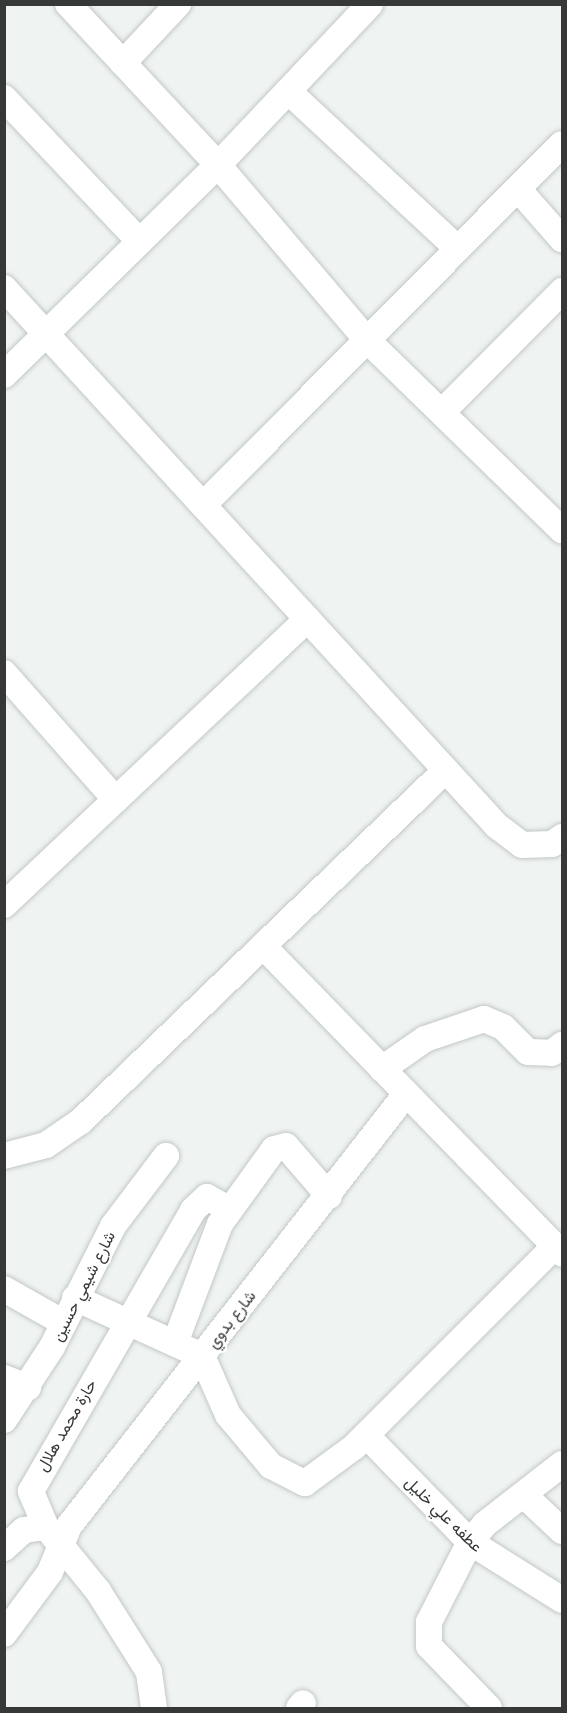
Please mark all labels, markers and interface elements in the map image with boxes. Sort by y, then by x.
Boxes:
street label: شارع شيمي حسين [47,1228,119,1344]
street label: شارع بدوي [203,1286,259,1352]
street label: حارة محمد هلال [32,1376,100,1474]
street label: عطفه علي خليل [401,1472,487,1556]

